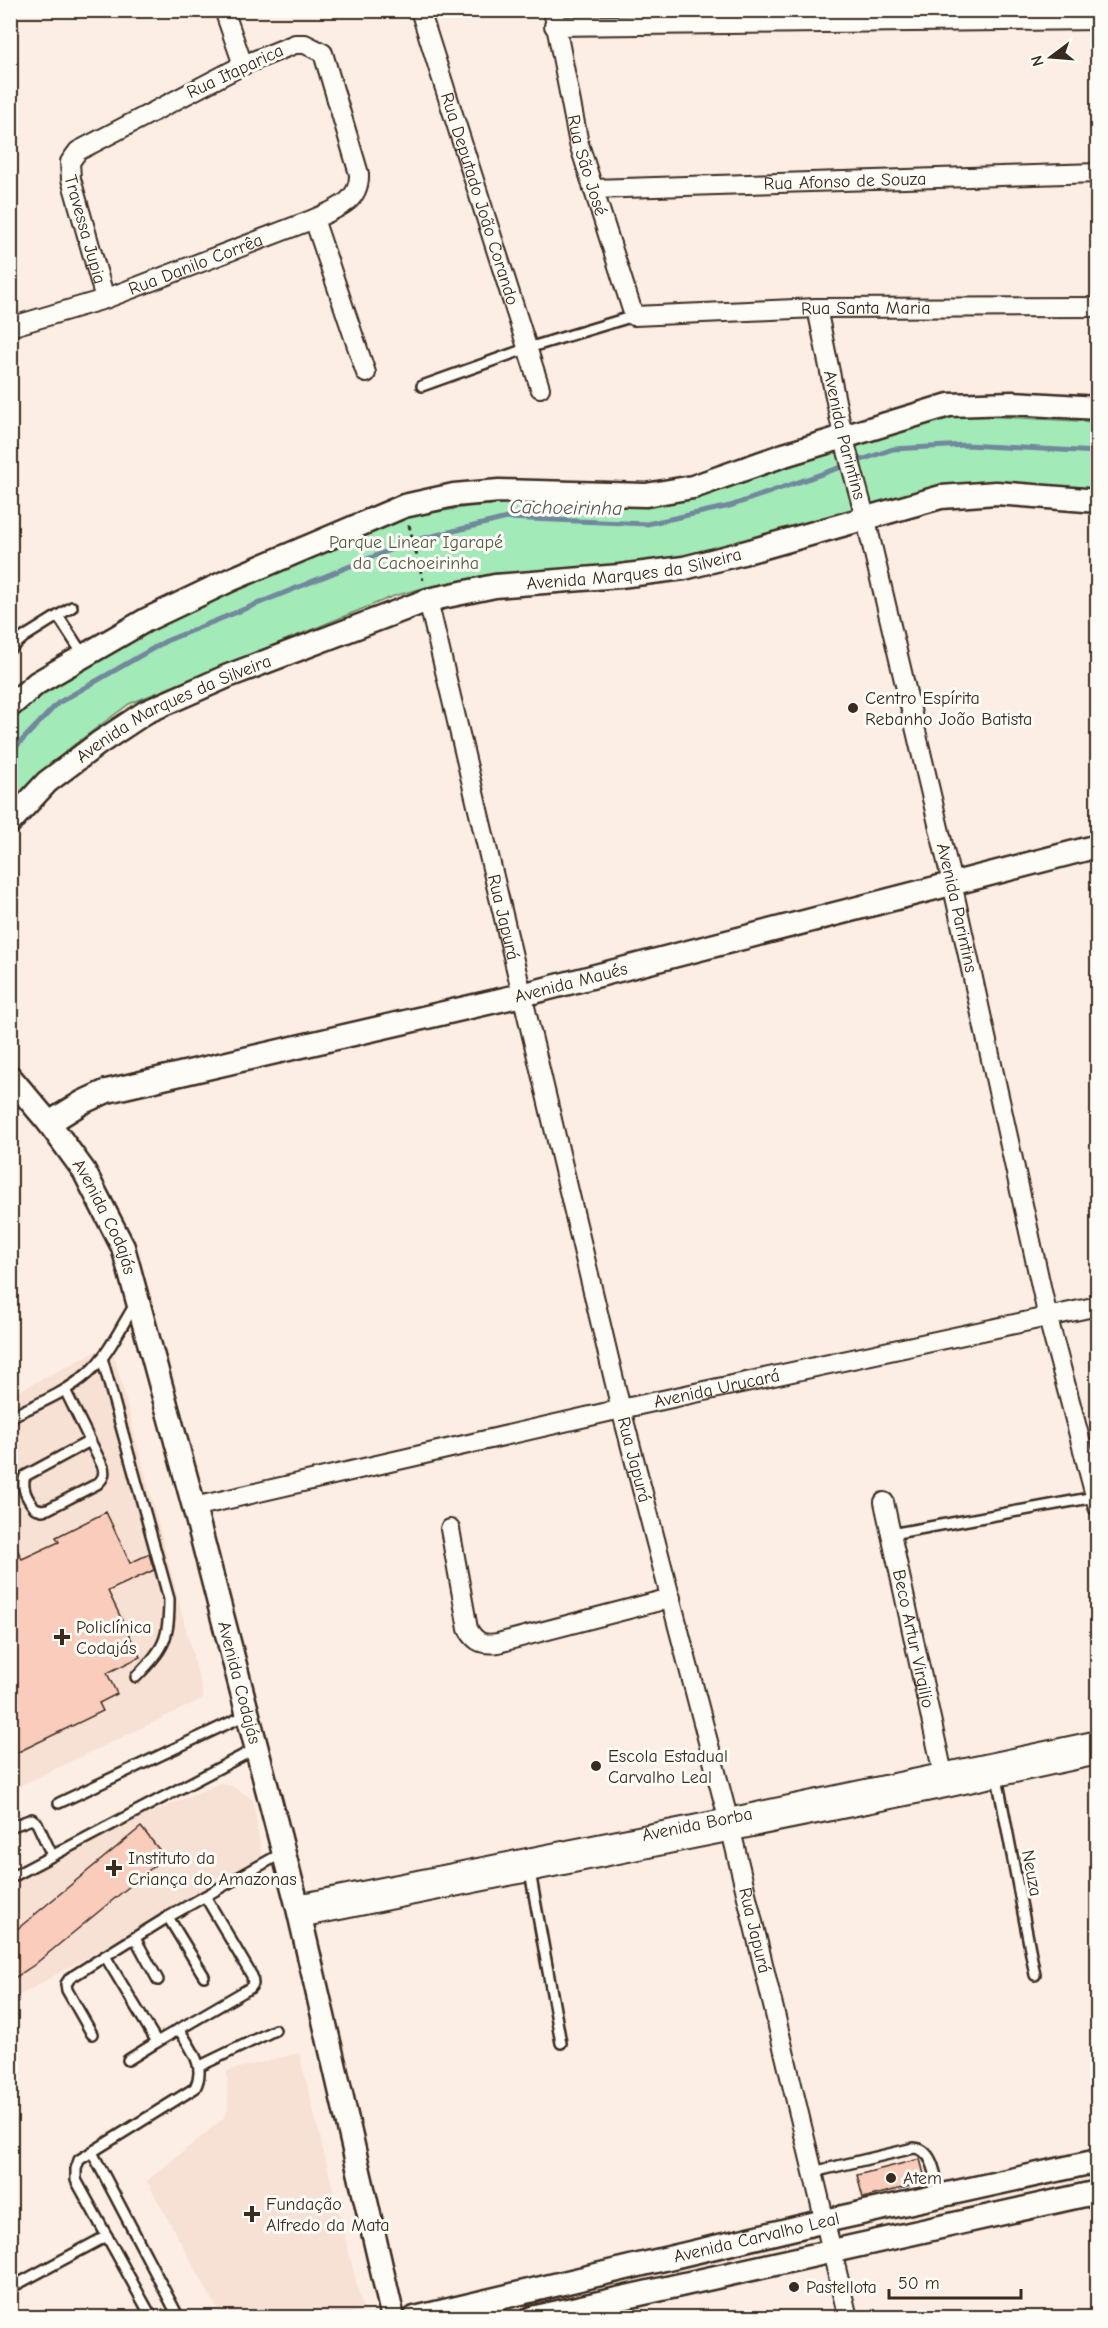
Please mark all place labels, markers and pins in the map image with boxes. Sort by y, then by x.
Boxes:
place label: Centro Espírita Rebanho João Batista [865,688,1032,730]
marker: Centro Espírita Rebanho João Batista [846,701,860,715]
place label: Policlínica Codajás [76,1617,152,1659]
marker: Policlínica Codajás [53,1628,71,1646]
place label: Escola Estadual Carvalho Leal [608,1746,728,1788]
marker: Escola Estadual Carvalho Leal [589,1759,603,1773]
place label: Instituto da Criança do Amazonas [128,1848,297,1890]
marker: Instituto da Criança do Amazonas [105,1859,123,1877]
place label: Atem [903,2168,942,2189]
marker: Atem [884,2171,898,2185]
place label: Fundação Alfredo da Mata [266,2194,389,2236]
marker: Fundação Alfredo da Mata [243,2205,261,2223]
place label: Pastellota [806,2277,877,2298]
marker: Pastellota [787,2280,801,2294]

